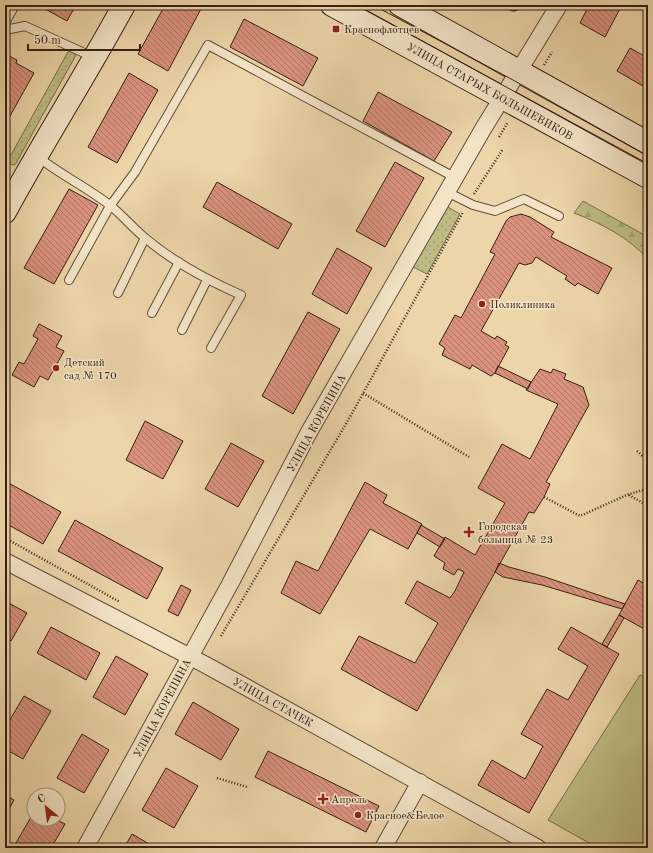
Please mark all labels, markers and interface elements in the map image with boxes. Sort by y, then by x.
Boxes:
marker: Краснофлотцев [331,24,341,34]
place label: Краснофлотцев [344,25,419,36]
scale bar [28,26,140,52]
text: 50 m [34,34,61,47]
street label: УЛИЦА СТАРЫХ БОЛЬШЕВИКОВ [404,42,574,143]
marker: Поликлиника [477,299,487,309]
place label: Поликлиника [490,300,556,311]
place label: Детский сад № 170 [64,358,117,382]
marker: Детский сад № 170 [51,363,61,373]
street label: УЛИЦА КОРЕПИНА [286,373,349,474]
place label: Городская больница № 23 [478,522,553,546]
marker: Городская больница № 23 [463,526,475,538]
street label: УЛИЦА КОРЕПИНА [133,657,194,760]
street label: УЛИЦА СТАЧЕК [230,677,314,730]
north arrow [26,787,66,827]
text: С [36,793,48,806]
marker: Апрель [318,794,328,804]
place label: Апрель [331,795,367,806]
marker: Красное&Белое [353,810,363,820]
place label: Красное&Белое [366,811,444,822]

